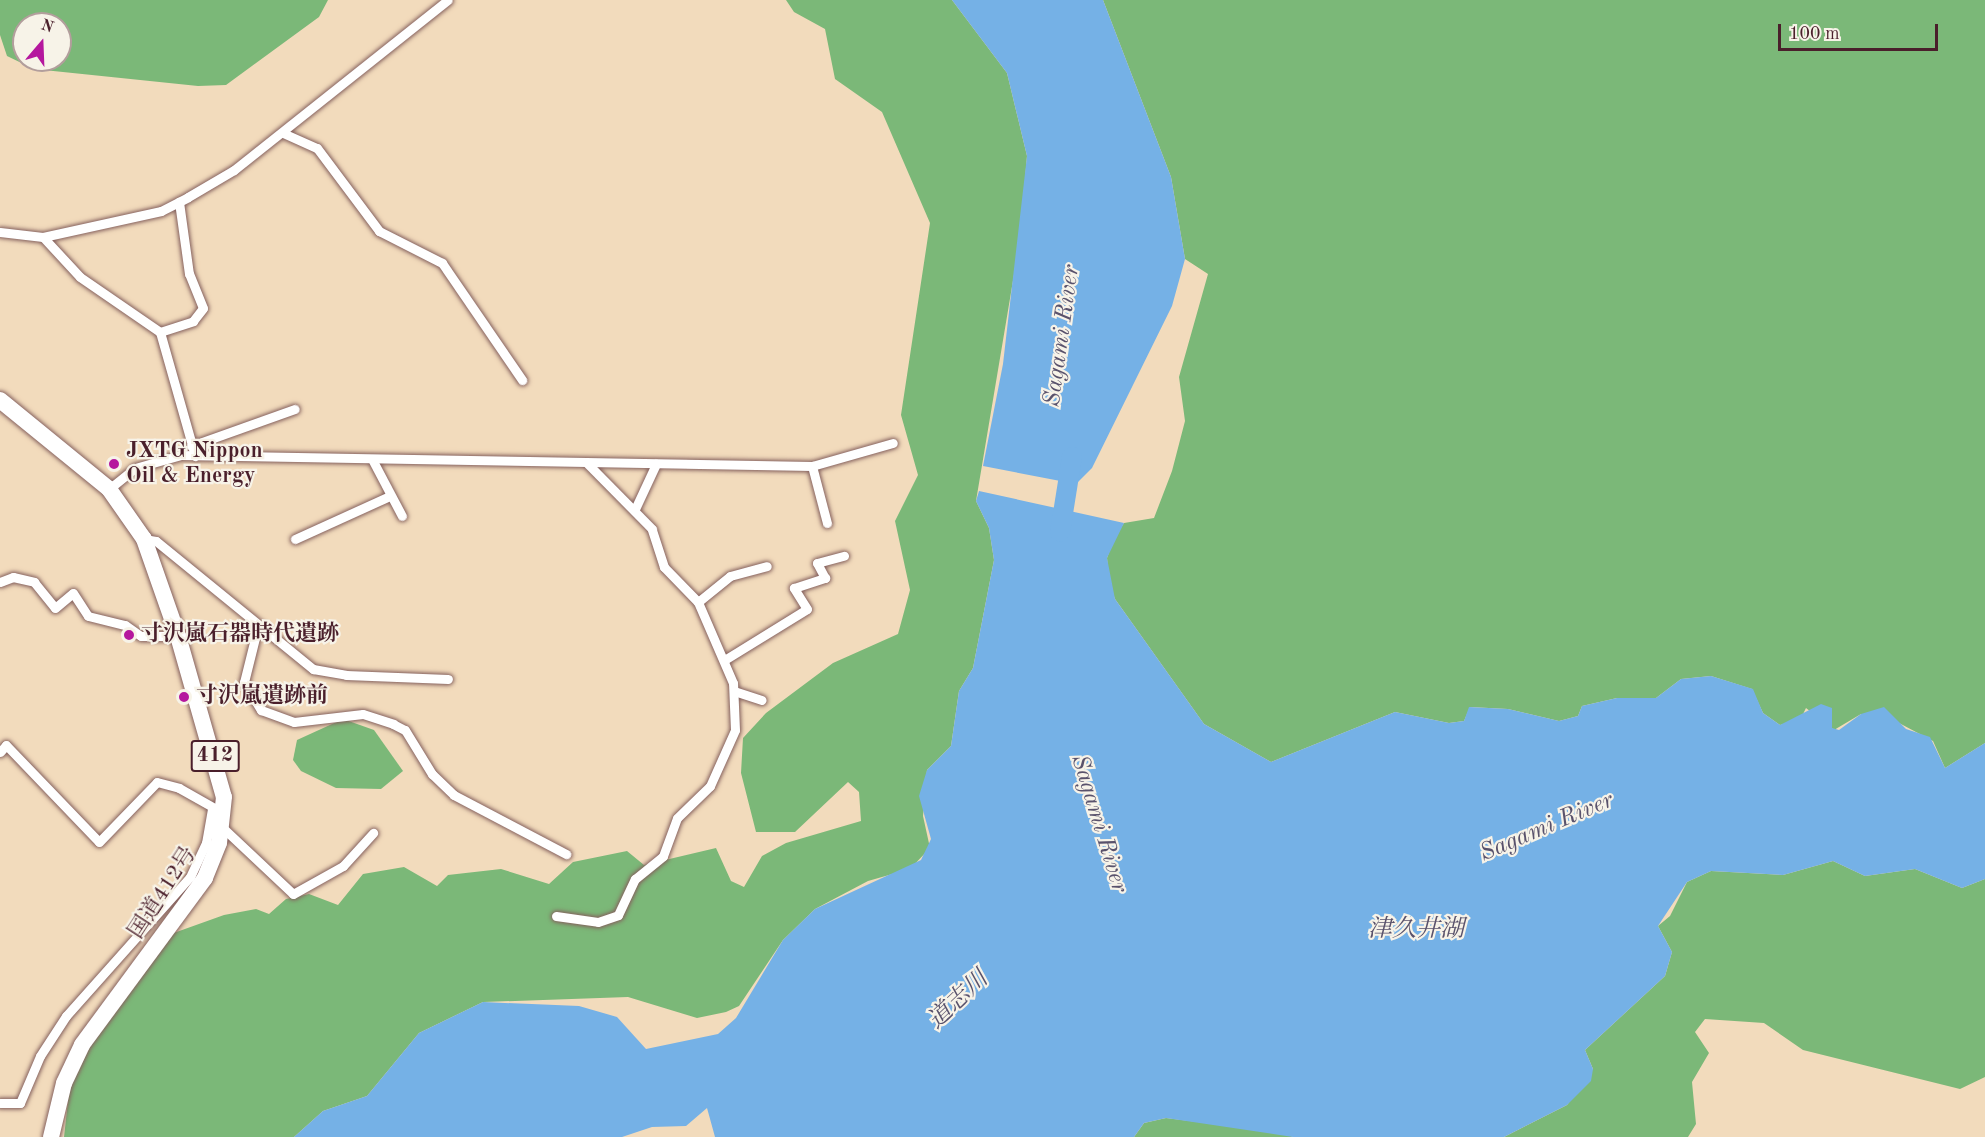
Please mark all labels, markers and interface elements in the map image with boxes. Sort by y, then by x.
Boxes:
north arrow [12,12,72,72]
scale bar [1781,12,1942,50]
text: N [39,17,56,36]
text: 100 m [1789,25,1840,43]
water label: Sagami River [1039,263,1087,409]
place label: JXTG Nippon Oil & Energy [126,438,263,490]
marker: JXTG Nippon Oil & Energy [107,457,121,471]
place label: 寸沢嵐石器時代遺跡 [141,622,339,648]
marker: 寸沢嵐石器時代遺跡 [122,628,136,642]
place label: 寸沢嵐遺跡前 [196,684,328,710]
marker: 寸沢嵐遺跡前 [177,690,191,704]
road number: 412 [190,738,240,774]
water label: Sagami River [1063,751,1133,897]
water label: Sagami River [1476,787,1618,869]
street label: 国道412号 [124,842,202,944]
water label: 津久井湖 [1368,917,1464,945]
water label: 道志川 [923,966,995,1036]

